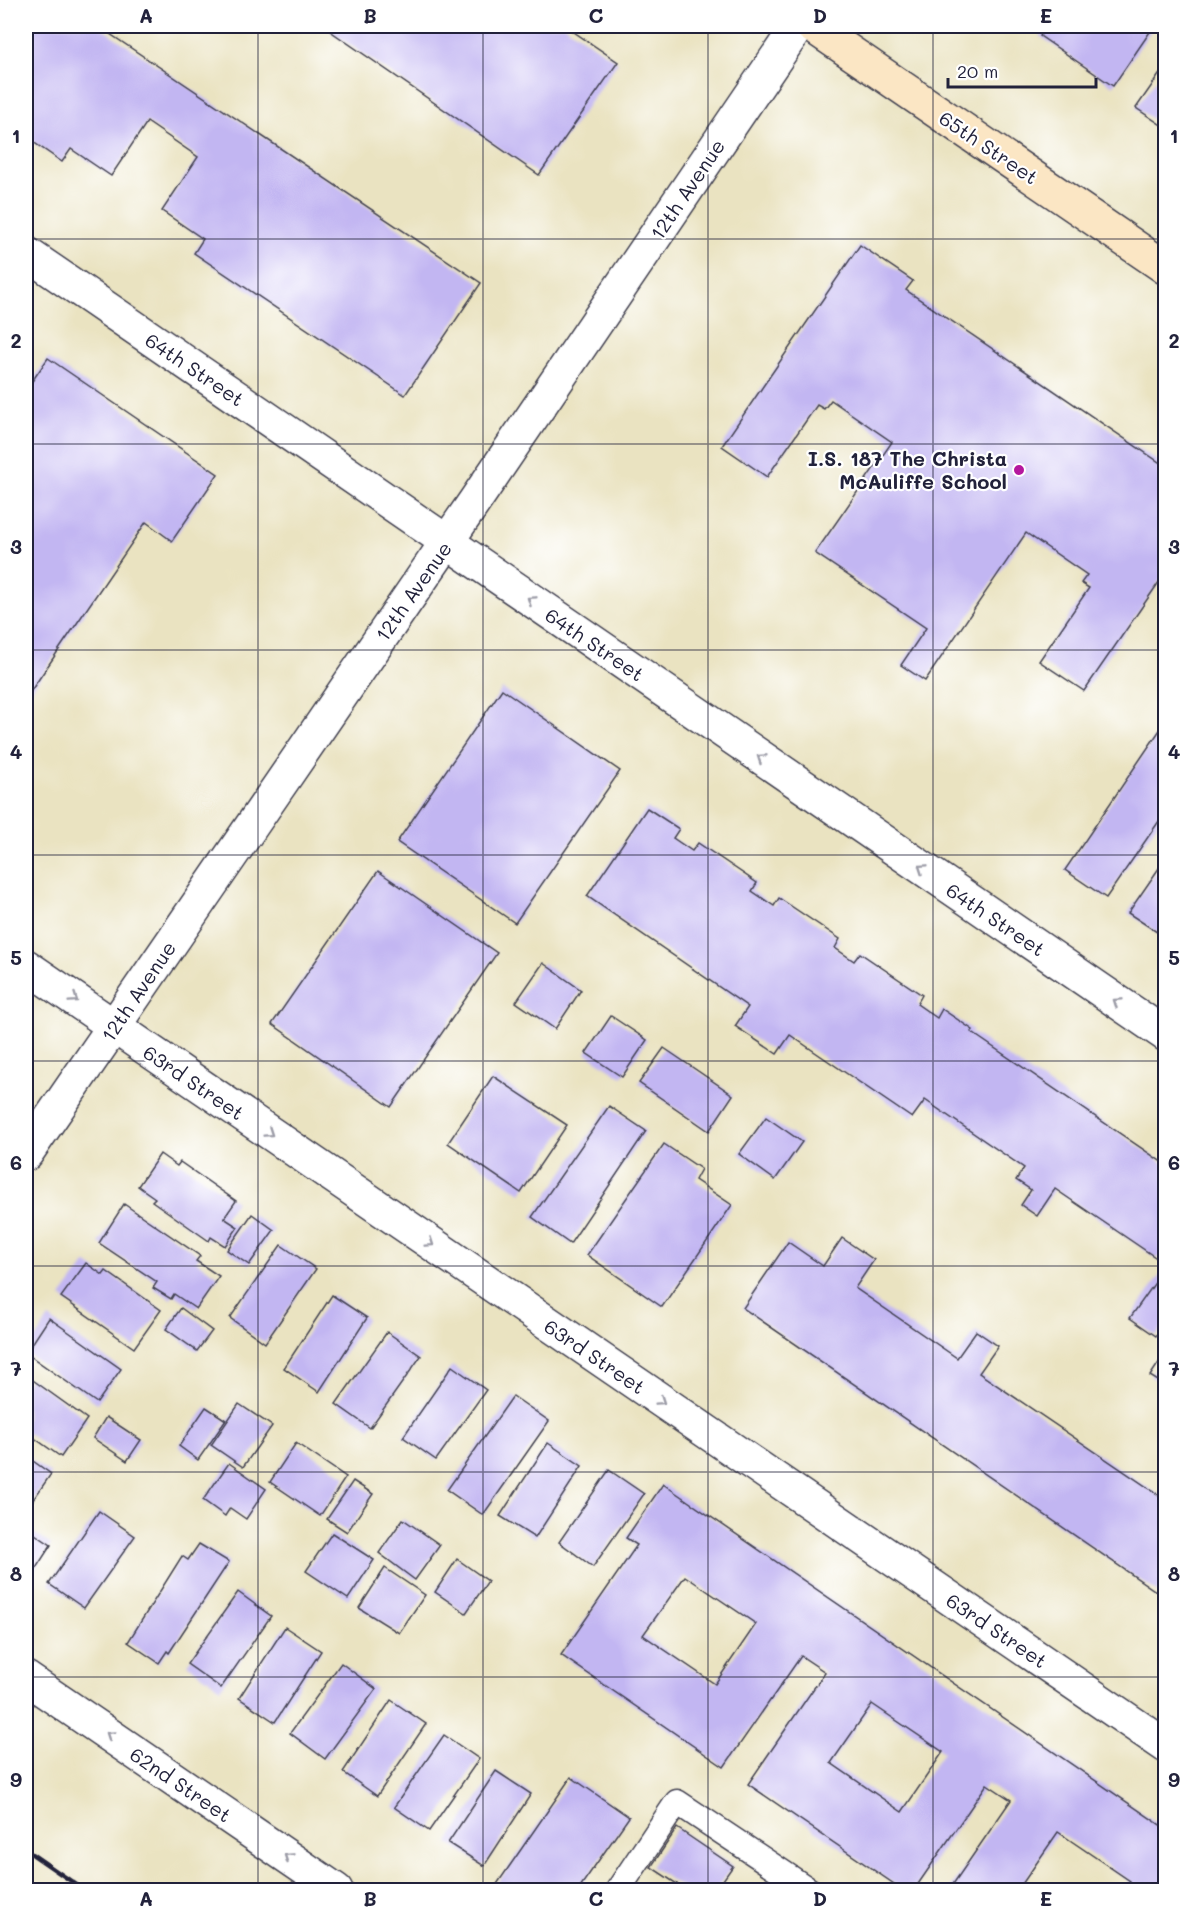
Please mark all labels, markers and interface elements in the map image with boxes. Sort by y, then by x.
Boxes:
text: A [139,2,153,28]
text: B [363,2,377,28]
text: C [589,2,604,28]
text: D [813,2,827,28]
text: E [1040,2,1052,28]
scale bar [948,51,1096,89]
text: 20 m [957,59,998,83]
street label: 65th Street [935,104,1043,190]
text: 1 [12,122,20,148]
text: 1 [1170,122,1178,148]
street label: 12th Avenue [644,134,730,244]
street label: 64th Street [140,326,250,412]
text: 2 [10,327,22,353]
text: 2 [1168,327,1180,353]
place label: I.S. 187 The Christa McAuliffe School [808,445,1007,494]
marker: I.S. 187 The Christa McAuliffe School [1012,463,1026,477]
text: 3 [10,533,22,559]
text: 3 [1168,533,1180,559]
street label: 12th Avenue [369,536,457,646]
one-way arrow [527,596,538,607]
street label: 64th Street [540,601,650,687]
text: 4 [10,738,23,764]
text: 4 [1168,738,1181,764]
one-way arrow [757,754,768,765]
one-way arrow [917,864,928,875]
street label: 64th Street [941,876,1051,962]
street label: 12th Avenue [95,936,181,1046]
text: 5 [10,944,22,970]
text: 5 [1168,944,1180,970]
one-way arrow [67,992,78,1003]
one-way arrow [1113,998,1124,1009]
street label: 63rd Street [138,1039,250,1125]
one-way arrow [263,1126,274,1137]
text: 6 [10,1149,22,1175]
text: 6 [1168,1149,1180,1175]
one-way arrow [424,1236,435,1247]
street label: 63rd Street [539,1313,651,1399]
text: 7 [10,1355,22,1381]
text: 7 [1168,1355,1180,1381]
one-way arrow [654,1393,665,1404]
text: 8 [10,1560,22,1586]
text: 8 [1168,1560,1180,1586]
street label: 63rd Street [941,1587,1053,1673]
one-way arrow [105,1731,116,1742]
street label: 62nd Street [125,1740,237,1828]
text: 9 [10,1766,22,1792]
text: 9 [1168,1766,1180,1792]
one-way arrow [283,1854,294,1865]
text: A [139,1885,153,1911]
text: B [363,1885,377,1911]
text: C [589,1885,604,1911]
text: D [813,1885,827,1911]
text: E [1040,1885,1052,1911]

